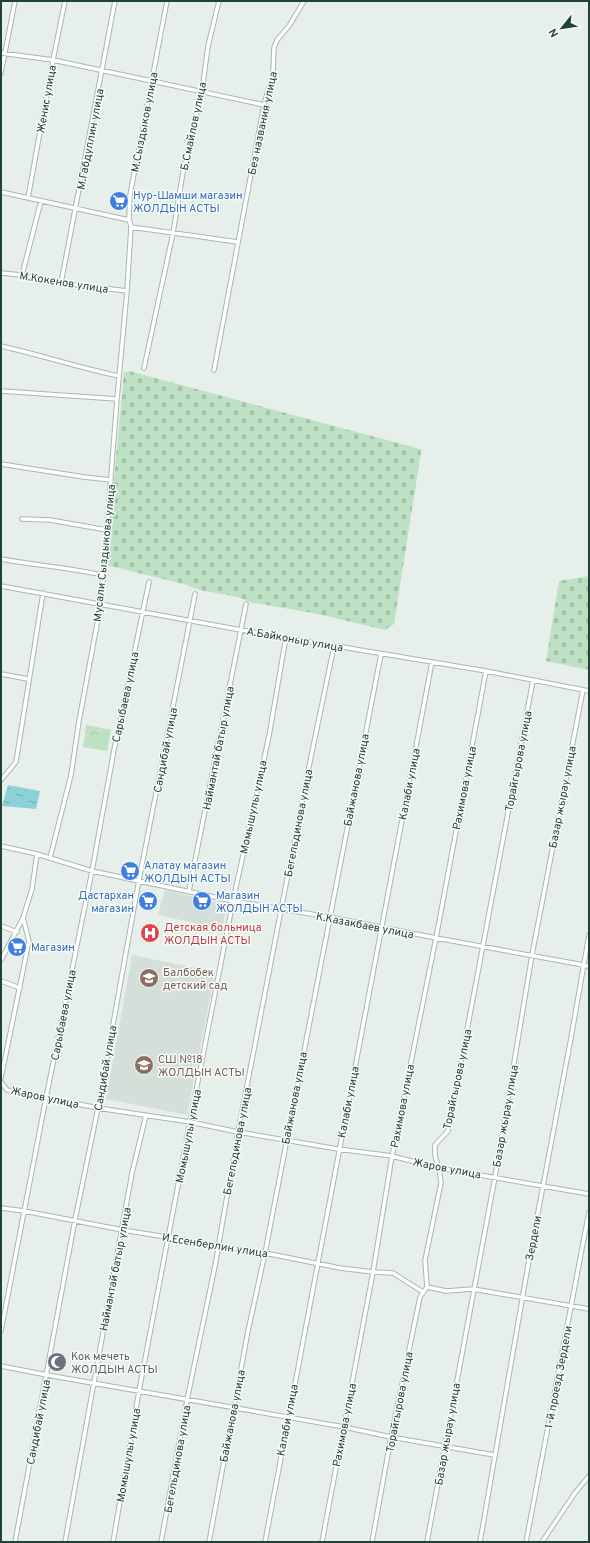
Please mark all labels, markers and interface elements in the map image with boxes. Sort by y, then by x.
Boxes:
north arrow [542,8,582,48]
text: N [546,26,562,39]
street label: Женис улица [34,64,60,134]
street label: Без названия улица [245,70,281,176]
street label: М.Сыздыков улица [128,71,162,173]
street label: Б.Смайлов улица [178,81,210,172]
street label: М.Габдуллин улица [74,87,108,191]
place label: Нур-Шамши магазин ЖОЛДЫН АСТЫ [133,189,243,216]
supermarket icon: Нур-Шамши магазин ЖОЛДЫН АСТЫ [108,190,130,212]
street label: М.Кокенов улица [18,269,109,297]
street label: Мусали Сыздыкова улица [91,483,119,623]
street label: А.Байконыр улица [245,625,344,655]
street label: Сарыбаева улица [110,650,142,744]
street label: Наймантай батыр улица [200,685,238,811]
street label: Сандибай улица [151,706,181,794]
street label: Торайгырова улица [502,709,536,813]
street label: Байжанова улица [341,733,373,828]
street label: Рахимова улица [450,745,480,831]
street label: Базар жырау улица [546,745,580,850]
street label: Калаби улица [396,747,424,821]
street label: Момышулы улица [237,759,271,855]
street label: Бегельдинова улица [282,768,316,878]
place label: Алатау магазин ЖОЛДЫН АСТЫ [144,859,231,886]
supermarket icon: Алатау магазин ЖОЛДЫН АСТЫ [119,860,141,882]
place label: Дастархан магазин [78,889,134,916]
place label: Магазин ЖОЛДЫН АСТЫ [216,889,303,916]
supermarket icon: Дастархан магазин [137,890,159,912]
supermarket icon: Магазин ЖОЛДЫН АСТЫ [191,890,213,912]
street label: К.Казакбаев улица [315,910,415,942]
place label: Детская больница ЖОЛДЫН АСТЫ [164,921,262,948]
hospital icon: Детская больница ЖОЛДЫН АСТЫ [139,922,161,944]
supermarket icon: Магазин [6,936,28,958]
place label: Магазин [31,941,75,955]
place label: Балбобек детский сад [163,966,228,993]
school or university icon: Балбобек детский сад [138,967,160,989]
street label: Сарыбаева улица [48,968,80,1062]
street label: Сандибай улица [92,1024,120,1112]
street label: Торайгырова улица [440,1027,476,1131]
street label: Байжанова улица [279,1051,311,1146]
place label: СШ №18 ЖОЛДЫН АСТЫ [158,1053,245,1080]
school or university icon: СШ №18 ЖОЛДЫН АСТЫ [133,1054,155,1076]
street label: Рахимова улица [388,1063,418,1149]
street label: Базар жырау улица [490,1064,522,1169]
street label: Калаби улица [335,1065,363,1139]
street label: Жаров улица [10,1084,80,1112]
street label: Бегельдинова улица [221,1086,255,1196]
street label: Момышулы улица [173,1088,205,1184]
street label: Жаров улица [412,1156,482,1182]
street label: Наймантай батыр улица [97,1206,135,1332]
street label: Зердели [523,1214,545,1262]
street label: И.Есенберлин улица [161,1231,269,1261]
street label: 1-й проезд Зердели [542,1325,576,1430]
place label: Кок мечеть ЖОЛДЫН АСТЫ [71,1350,158,1377]
street label: Торайгырова улица [383,1350,417,1454]
mosque icon: Кок мечеть ЖОЛДЫН АСТЫ [46,1351,68,1373]
street label: Байжанова улица [217,1369,249,1464]
street label: Сандибай улица [24,1378,54,1466]
street label: Рахимова улица [330,1382,360,1468]
street label: Базар жырау улица [432,1382,464,1487]
street label: Калаби улица [274,1383,302,1457]
street label: Бегельдинова улица [162,1404,194,1514]
street label: Момышулы улица [114,1407,144,1503]

